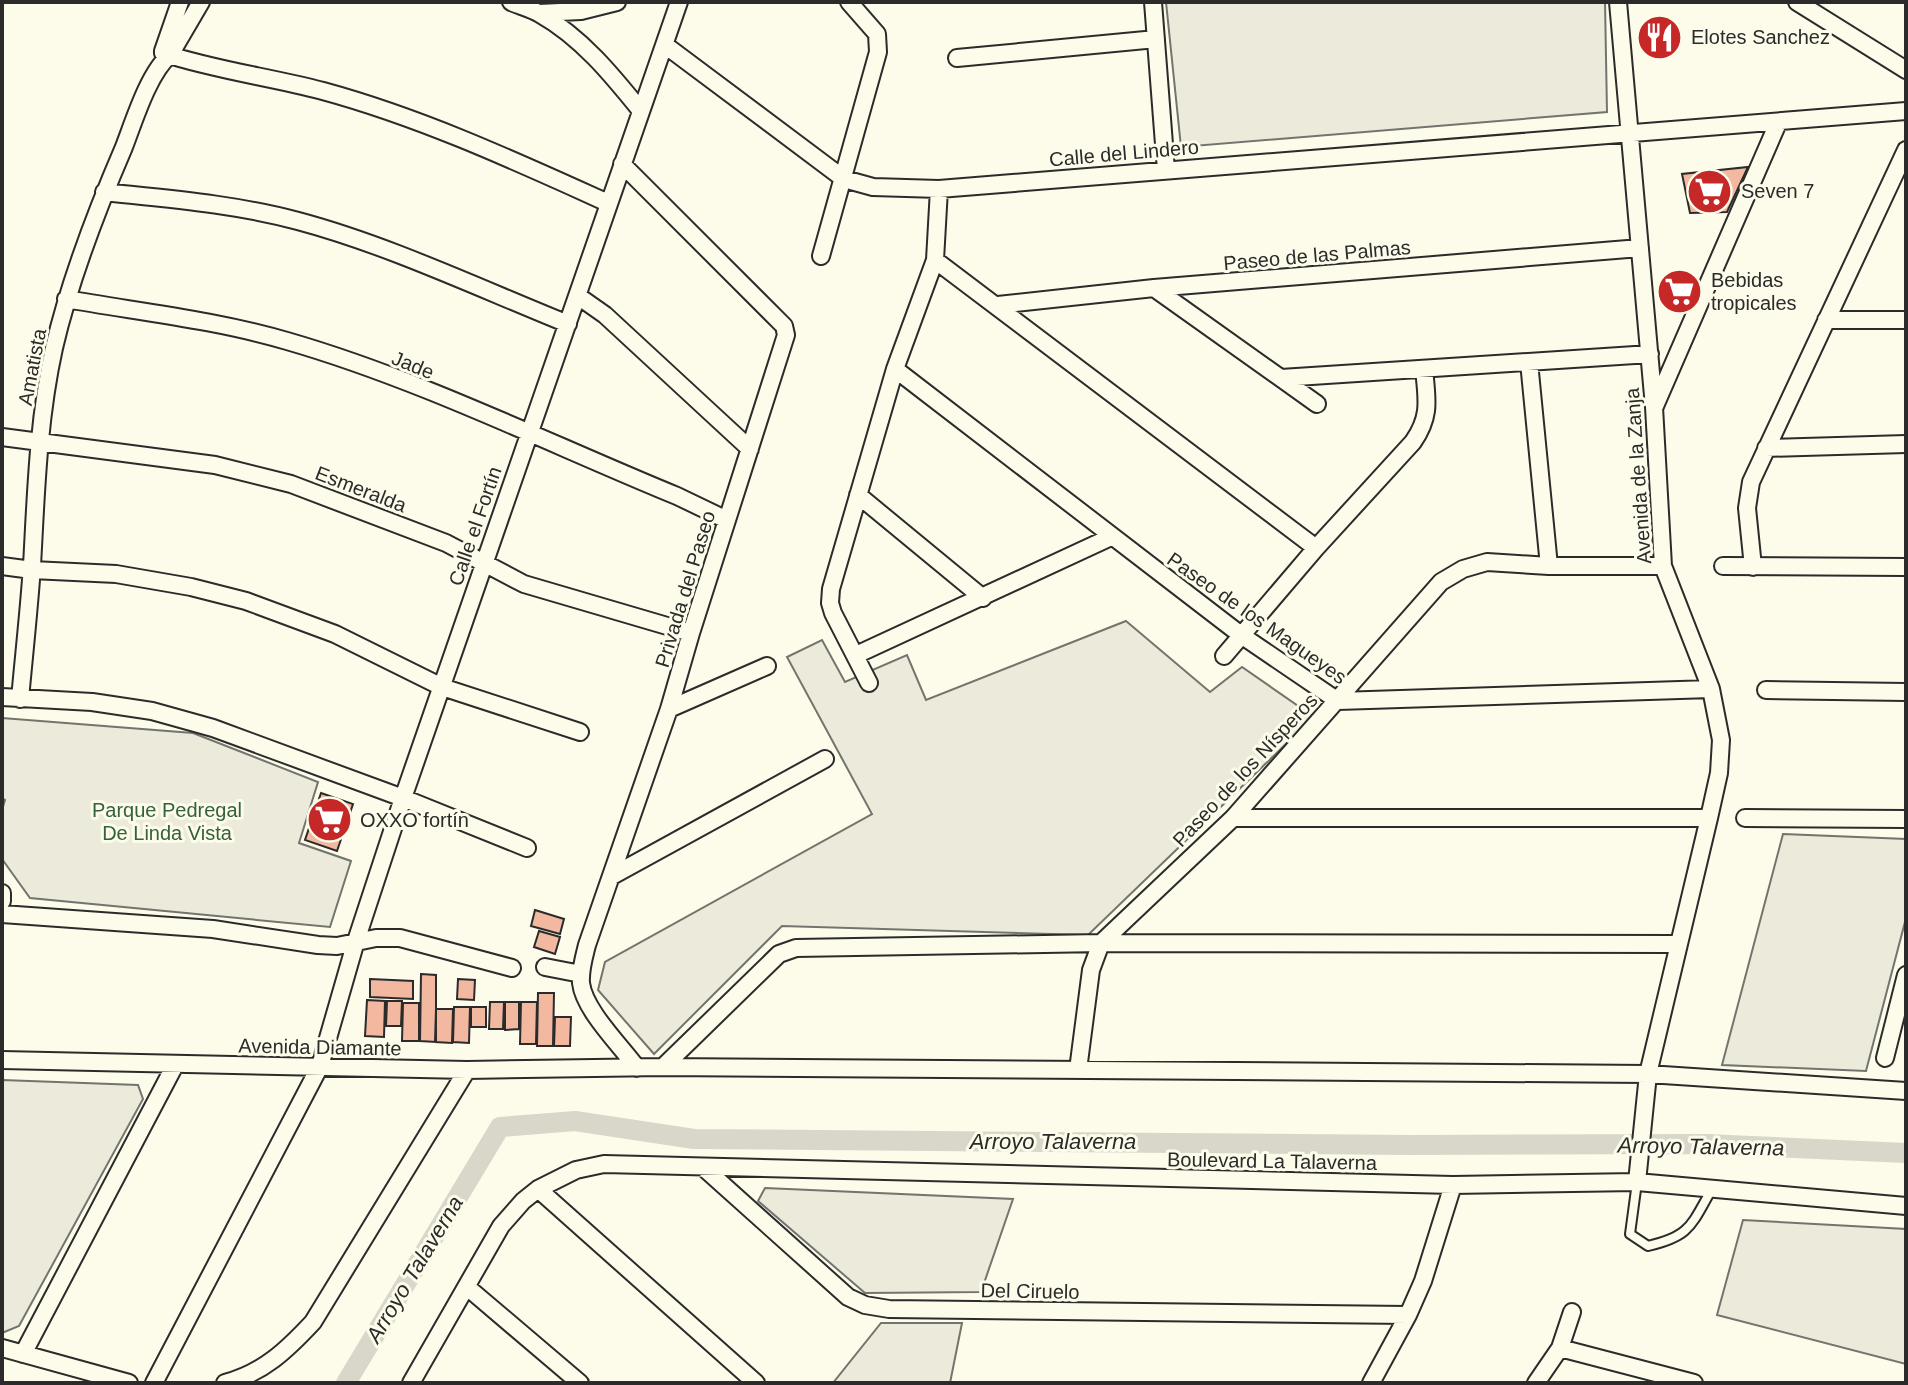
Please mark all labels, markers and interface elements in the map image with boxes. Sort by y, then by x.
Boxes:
restaurant icon: Elotes Sanchez [1636,13,1684,61]
place label: Elotes Sanchez [1691,26,1830,48]
street label: Calle del Lindero [1048,136,1200,170]
supermarket icon: Seven 7 [1686,167,1734,215]
place label: Seven 7 [1741,180,1814,202]
street label: Paseo de las Palmas [1222,236,1412,274]
supermarket icon: Bebidas tropicales [1656,267,1704,315]
place label: Bebidas tropicales [1711,269,1797,314]
street label: Amatista [14,326,50,407]
street label: Jade [389,347,437,383]
street label: Avenida de la Zanja [1621,386,1655,565]
street label: Esmeralda [312,462,410,517]
street label: Calle el Fortín [444,464,506,588]
street label: Privada del Paseo [651,508,719,670]
street label: Paseo de los Magueyes [1163,548,1351,688]
street label: Paseo de los Nísperos [1168,689,1322,851]
supermarket icon: OXXO fortín [305,796,353,844]
park label: Parque Pedregal De Linda Vista [92,799,242,844]
place label: OXXO fortín [360,809,469,831]
street label: Avenida Diamante [238,1035,402,1059]
water label: Arroyo Talaverna [968,1129,1136,1154]
water label: Arroyo Talaverna [1615,1133,1785,1160]
street label: Boulevard La Talaverna [1167,1148,1378,1174]
water label: Arroyo Talaverna [360,1191,468,1349]
street label: Del Ciruelo [980,1279,1080,1303]

